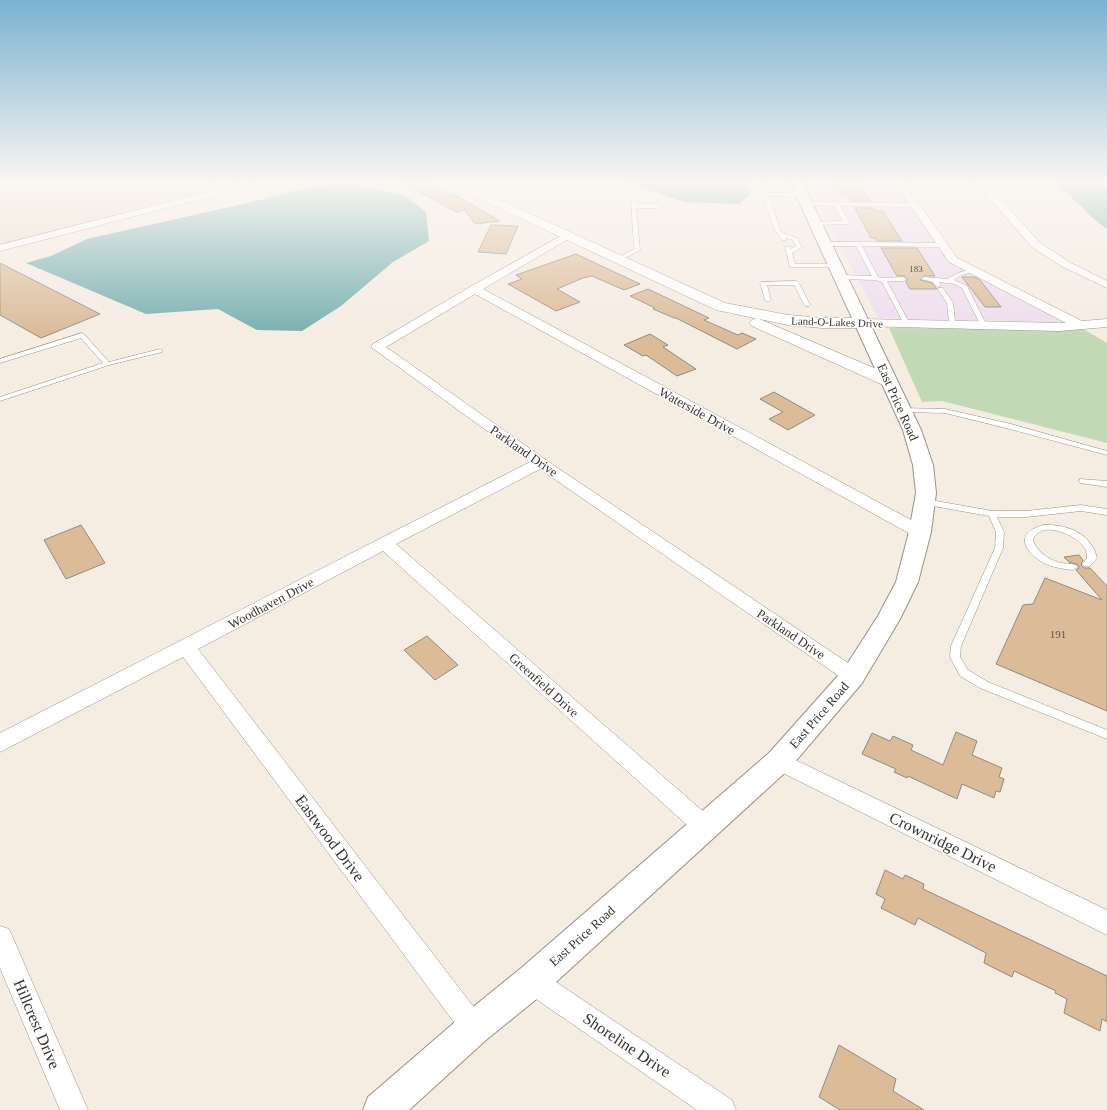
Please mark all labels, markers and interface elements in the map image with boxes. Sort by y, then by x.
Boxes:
house number: 183 [909,264,923,274]
street label: Land-O-Lakes Drive [791,314,883,330]
street label: East Price Road [874,361,922,443]
street label: Waterside Drive [656,384,738,438]
street label: Parkland Drive [487,422,561,480]
street label: Woodhaven Drive [226,574,316,632]
street label: Parkland Drive [754,606,828,662]
house number: 191 [1050,628,1066,640]
street label: Greenfield Drive [506,650,582,720]
street label: East Price Road [786,678,852,751]
street label: Eastwood Drive [292,792,368,884]
street label: Crownridge Drive [886,809,999,876]
street label: East Price Road [546,902,618,969]
street label: Hillcrest Drive [11,977,63,1071]
street label: Shoreline Drive [580,1010,674,1080]

